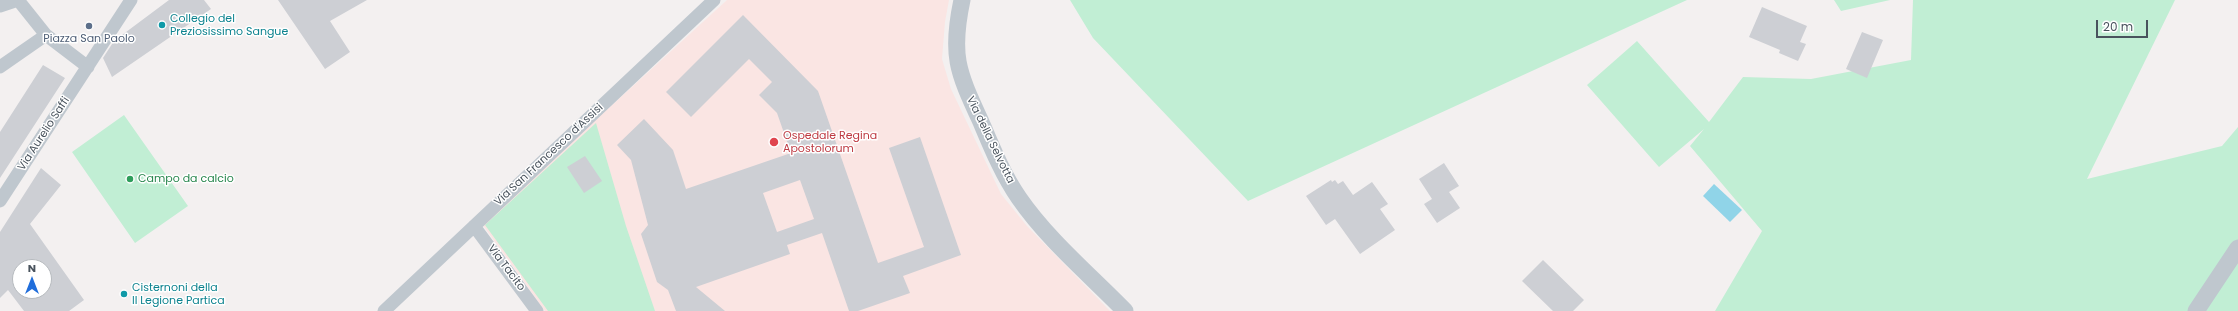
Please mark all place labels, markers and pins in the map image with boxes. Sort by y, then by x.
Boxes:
place label: Collegio del Preziosissimo Sangue [170,12,288,38]
marker: Collegio del Preziosissimo Sangue [157,20,167,30]
marker: Piazza San Paolo [84,21,94,31]
place label: Piazza San Paolo [43,32,135,46]
place label: Ospedale Regina Apostolorum [783,129,877,155]
marker: Ospedale Regina Apostolorum [768,136,780,148]
place label: Campo da calcio [138,172,234,186]
marker: Campo da calcio [125,174,135,184]
place label: Cisternoni della II Legione Partica [132,281,225,307]
marker: Cisternoni della II Legione Partica [119,289,129,299]

